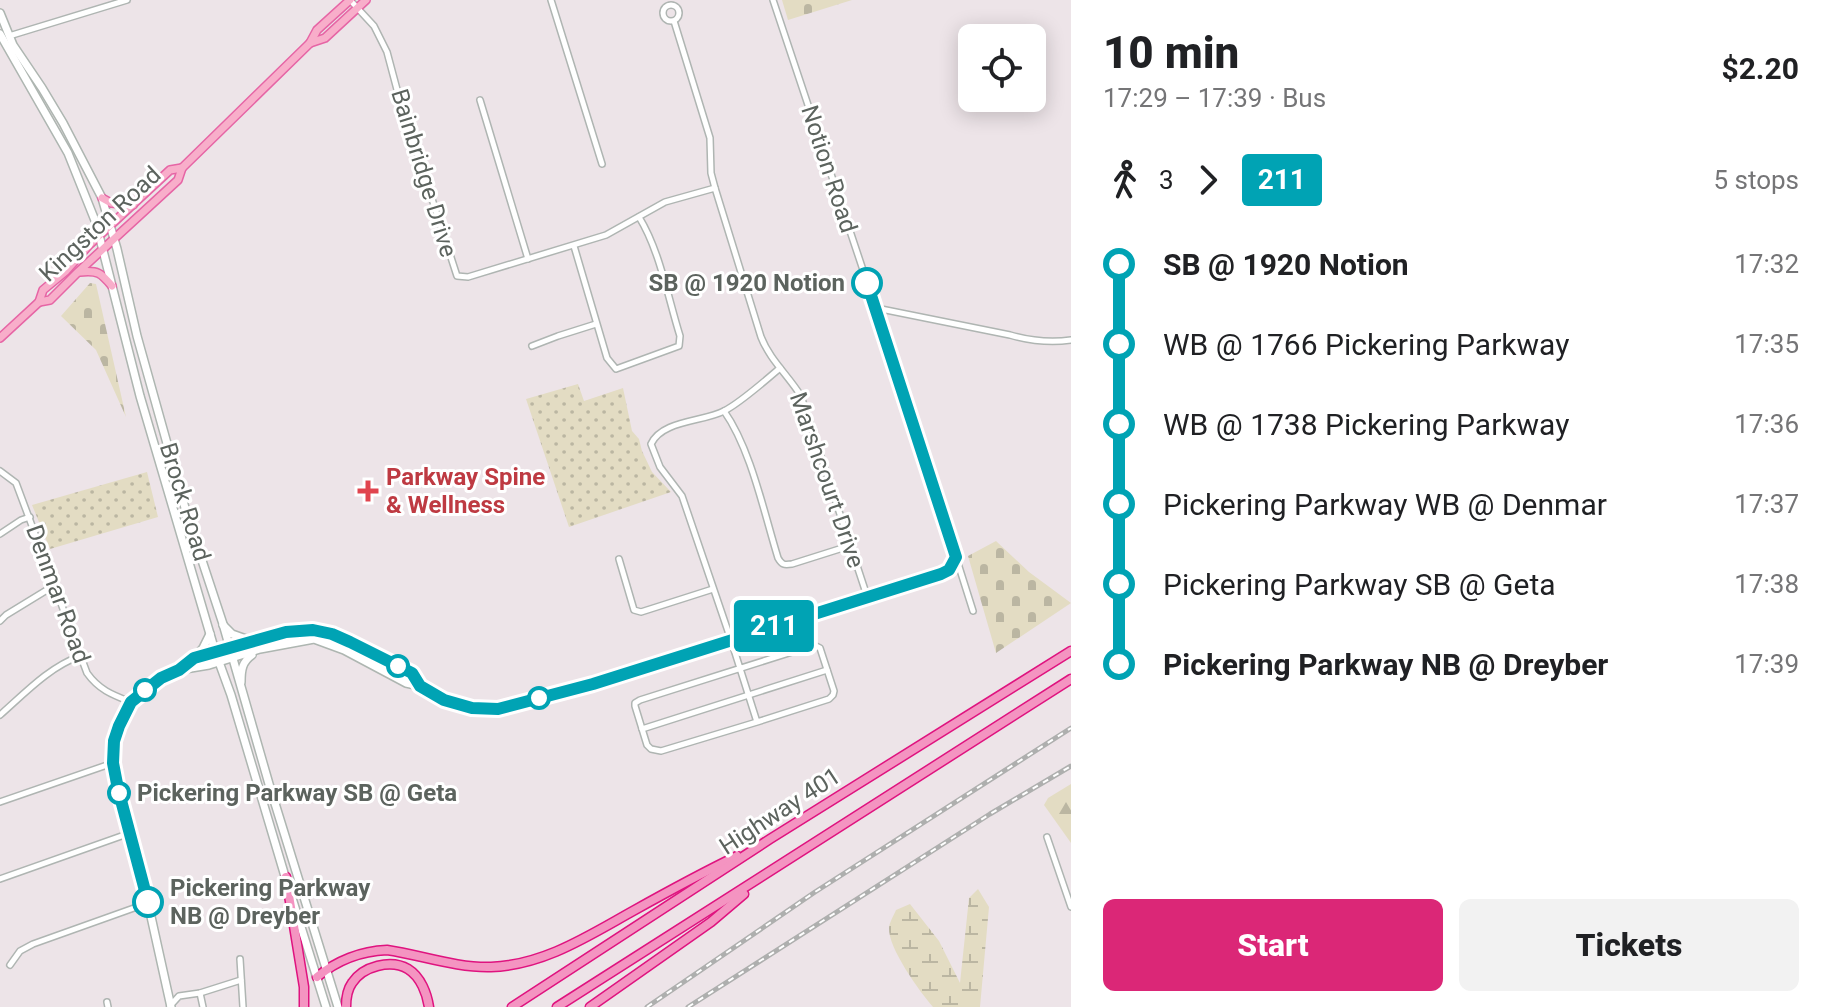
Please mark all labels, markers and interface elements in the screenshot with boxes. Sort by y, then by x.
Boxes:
map controls [958,24,1046,112]
button: locate [958,24,1046,112]
text: 10 min [1103,27,1239,79]
text: $2.20 [1721,51,1799,86]
text: 17:29 – 17:39 · Bus [1103,83,1326,113]
street label: Bainbridge Drive [385,86,463,260]
street label: Notion Road [795,102,863,236]
icon: walk [1103,158,1147,202]
icon: forward [1186,158,1230,202]
street label: Kingston Road [34,161,166,287]
text: 211 [1258,163,1306,196]
text: 3 [1159,165,1174,195]
text: 5 stops [1713,165,1799,195]
text: SB @ 1920 Notion [1163,247,1409,282]
text: 17:32 [1734,249,1799,279]
marker: SB @ 1920 Notion [852,268,882,298]
place label: SB @ 1920 Notion [648,269,845,297]
text: WB @ 1766 Pickering Parkway [1163,327,1569,362]
text: 17:35 [1734,329,1799,359]
street label: Marshcourt Drive [784,389,870,571]
text: WB @ 1738 Pickering Parkway [1163,407,1569,442]
text: 17:36 [1734,409,1799,439]
street label: Brock Road [154,439,216,565]
place label: Parkway Spine & Wellness [386,463,545,519]
marker: Parkway Spine & Wellness [357,480,379,502]
text: Pickering Parkway WB @ Denmar [1163,487,1607,522]
text: 17:37 [1734,489,1799,519]
street label: Denmar Road [20,521,96,667]
text: Pickering Parkway SB @ Geta [1163,567,1556,602]
text: 17:38 [1734,569,1799,599]
line badge: 211 [728,600,820,652]
text: 211 [750,609,798,642]
text: Pickering Parkway NB @ Dreyber [1163,647,1608,682]
text: 17:39 [1734,649,1799,679]
unlabelled marker [387,655,409,677]
unlabelled marker [134,679,156,701]
unlabelled marker [528,687,550,709]
street label: Highway 401 [714,762,846,860]
place label: Pickering Parkway SB @ Geta [137,779,457,807]
marker: Pickering Parkway SB @ Geta [108,782,130,804]
place label: Pickering Parkway NB @ Dreyber [170,874,371,930]
marker: Pickering Parkway NB @ Dreyber [133,887,163,917]
button: Start [1103,899,1443,991]
button: Tickets [1459,899,1799,991]

